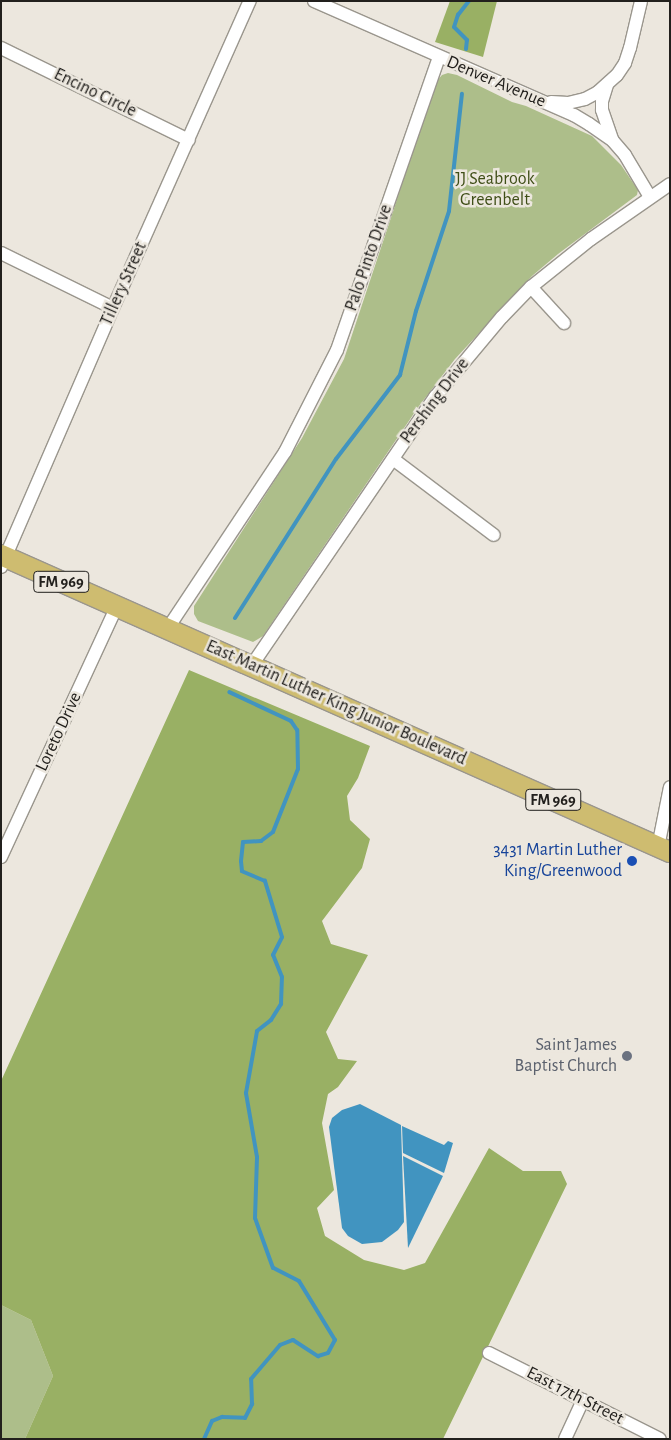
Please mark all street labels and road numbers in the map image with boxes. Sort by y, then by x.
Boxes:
street label: Denver Avenue [443,51,549,113]
street label: Encino Circle [50,64,140,122]
street label: Palo Pinto Drive [341,202,397,314]
street label: Tillery Street [96,239,152,329]
street label: Pershing Drive [396,354,474,448]
road number: FM 969 [32,568,90,596]
street label: East Martin Luther King Junior Boulevard [202,636,470,770]
street label: Loreto Drive [31,689,87,775]
road number: FM 969 [524,786,582,814]
street label: East 17th Street [523,1362,627,1430]

